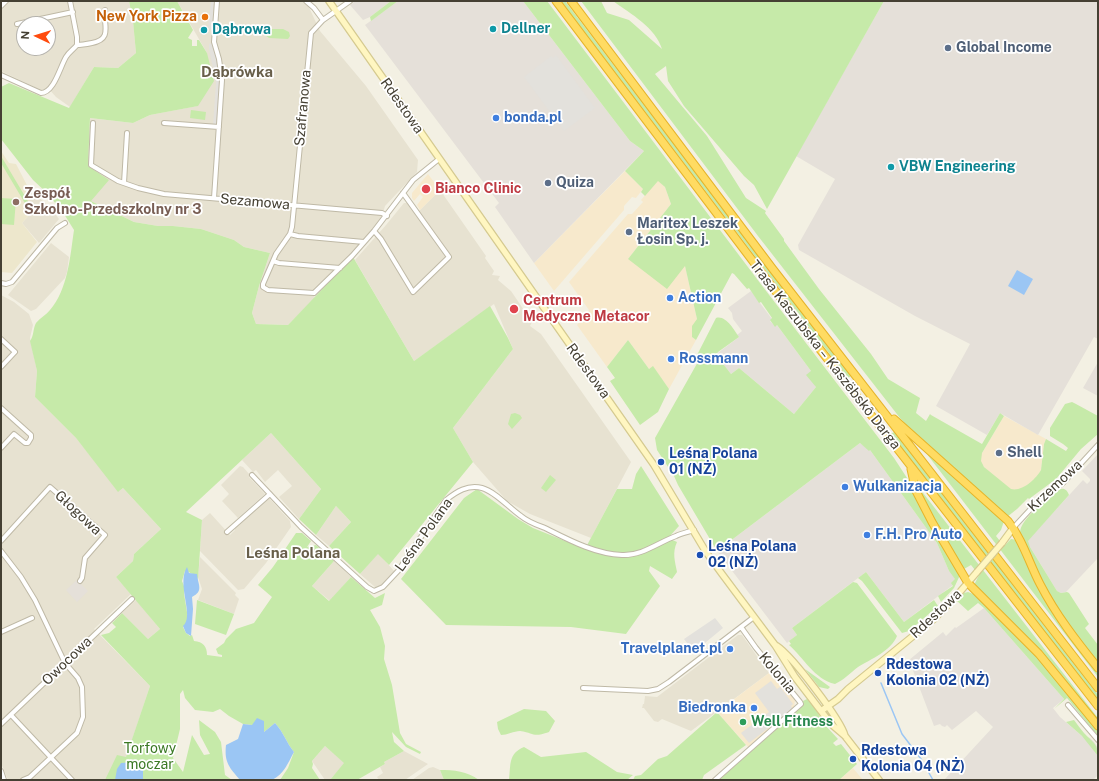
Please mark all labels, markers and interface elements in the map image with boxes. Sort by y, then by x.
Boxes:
place label: New York Pizza [96,9,197,25]
marker: New York Pizza [200,12,210,22]
north arrow [16,16,56,56]
place label: Dellner [501,21,550,37]
place label: Dąbrowa [212,22,271,38]
marker: Dellner [488,24,498,34]
marker: Dąbrowa [199,25,209,35]
text: N [19,31,31,40]
place label: Global Income [956,40,1052,56]
marker: Global Income [943,43,953,53]
district label: Dąbrówka [201,63,273,81]
street label: Szafranowa [291,69,315,147]
street label: Rdestowa [377,75,427,137]
place label: bonda.pl [504,110,562,126]
marker: bonda.pl [491,113,501,123]
place label: VBW Engineering [899,159,1016,175]
marker: VBW Engineering [886,162,896,172]
place label: Quiza [556,175,594,191]
marker: Quiza [543,178,553,188]
place label: Bianco Clinic [435,181,521,197]
marker: Bianco Clinic [420,183,432,195]
place label: Zespół Szkolno-Przedszkolny nr 3 [24,186,201,218]
street label: Sezamowa [219,191,291,213]
marker: Zespół Szkolno-Przedszkolny nr 3 [11,197,21,207]
place label: Maritex Leszek Łosin Sp. j. [637,216,738,248]
marker: Maritex Leszek Łosin Sp. j. [624,227,634,237]
street label: Trasa Kaszubska – Kaszëbskô Darga [746,257,904,453]
place label: Action [678,290,721,306]
place label: Centrum Medyczne Metacor [523,293,650,326]
marker: Action [665,293,675,303]
marker: Centrum Medyczne Metacor [508,303,520,315]
street label: Rdestowa [562,340,614,402]
place label: Rossmann [679,351,748,367]
marker: Rossmann [666,354,676,364]
place label: Shell [1007,445,1042,461]
place label: Leśna Polana 01 (NŻ) [669,446,757,478]
marker: Shell [994,448,1004,458]
marker: Leśna Polana 01 (NŻ) [656,457,666,467]
street label: Krzemowa [1024,457,1086,515]
place label: Wulkanizacja [853,479,942,495]
marker: Wulkanizacja [840,482,850,492]
street label: Głogowa [51,487,105,539]
street label: Leśna Polana [392,495,456,575]
place label: F.H. Pro Auto [875,527,962,543]
marker: F.H. Pro Auto [862,530,872,540]
place label: Leśna Polana 02 (NŻ) [708,539,796,572]
district label: Leśna Polana [246,544,340,562]
marker: Leśna Polana 02 (NŻ) [695,550,705,560]
street label: Rdestowa [907,586,965,642]
street label: Owocowa [39,633,95,689]
place label: Travelplanet.pl [621,641,722,657]
marker: Travelplanet.pl [725,644,735,654]
street label: Kolonia [755,649,799,697]
place label: Rdestowa Kolonia 02 (NŻ) [886,657,990,690]
marker: Rdestowa Kolonia 02 (NŻ) [873,668,883,678]
place label: Biedronka [678,700,746,716]
marker: Biedronka [749,703,759,713]
place label: Well Fitness [751,714,833,730]
marker: Well Fitness [738,717,748,727]
park label: Torfowy moczar [124,741,176,774]
place label: Rdestowa Kolonia 04 (NŻ) [861,743,965,776]
marker: Rdestowa Kolonia 04 (NŻ) [848,754,858,764]

